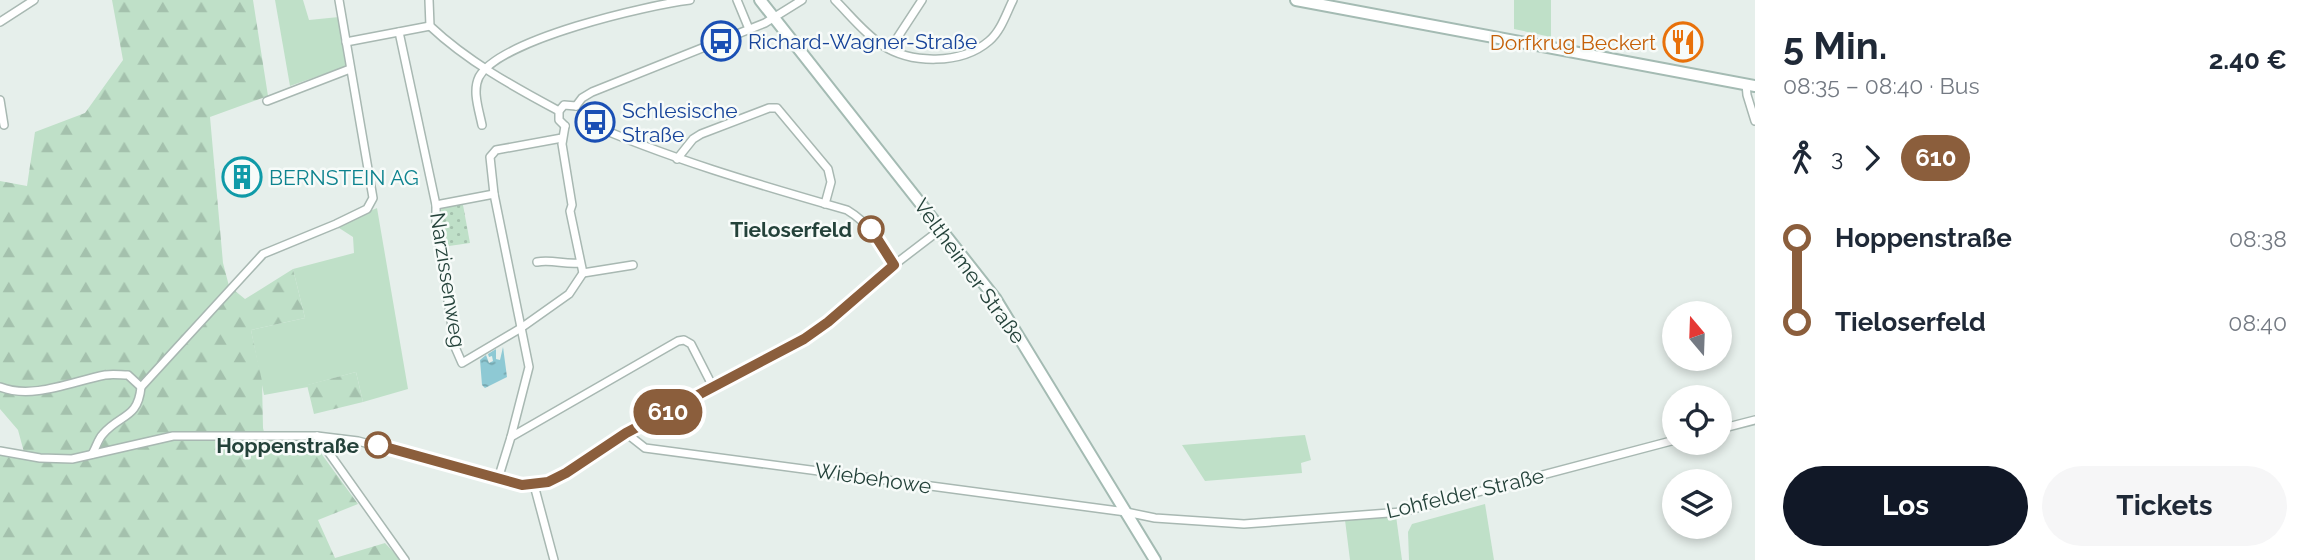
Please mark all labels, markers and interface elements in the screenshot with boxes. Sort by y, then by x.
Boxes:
bus stop icon: Richard-Wagner-Straße [700,20,742,62]
restaurant icon: Dorfkrug Beckert [1662,21,1704,63]
text: 5 Min. [1783,23,1887,68]
place label: Richard-Wagner-Straße [748,29,977,54]
place label: Dorfkrug Beckert [1490,30,1656,55]
text: 2.40 € [2209,45,2287,75]
text: 08:35 – 08:40 · Bus [1783,72,1980,99]
place label: Schlesische Straße [622,98,738,147]
bus stop icon: Schlesische Straße [574,101,616,143]
icon: walk [1783,139,1821,177]
icon: forward [1853,139,1891,177]
text: 610 [1915,143,1956,172]
text: 3 [1831,144,1843,171]
building icon: BERNSTEIN AG [221,156,263,198]
place label: BERNSTEIN AG [269,165,419,190]
street label: Veltheimer Straße [909,194,1031,348]
street label: Narzissenweg [425,211,471,349]
marker: Tieloserfeld [858,216,884,242]
place label: Tieloserfeld [730,217,852,242]
text: Hoppenstraße [1835,223,2012,253]
text: 08:38 [2229,225,2287,252]
north arrow [1662,301,1732,371]
map controls [1662,301,1732,539]
text: Tieloserfeld [1835,307,1986,337]
text: 08:40 [2228,309,2287,336]
button: locate [1662,385,1732,455]
line badge: 610 [628,389,708,435]
text: 610 [647,397,689,426]
marker: Hoppenstraße [365,432,391,458]
place label: Hoppenstraße [216,433,359,458]
street label: Wiebehowe [813,457,933,499]
street label: Lohfelder Straße [1384,463,1546,523]
button: Los [1783,466,2028,546]
button: Tickets [2042,466,2287,546]
button: layers [1662,469,1732,539]

